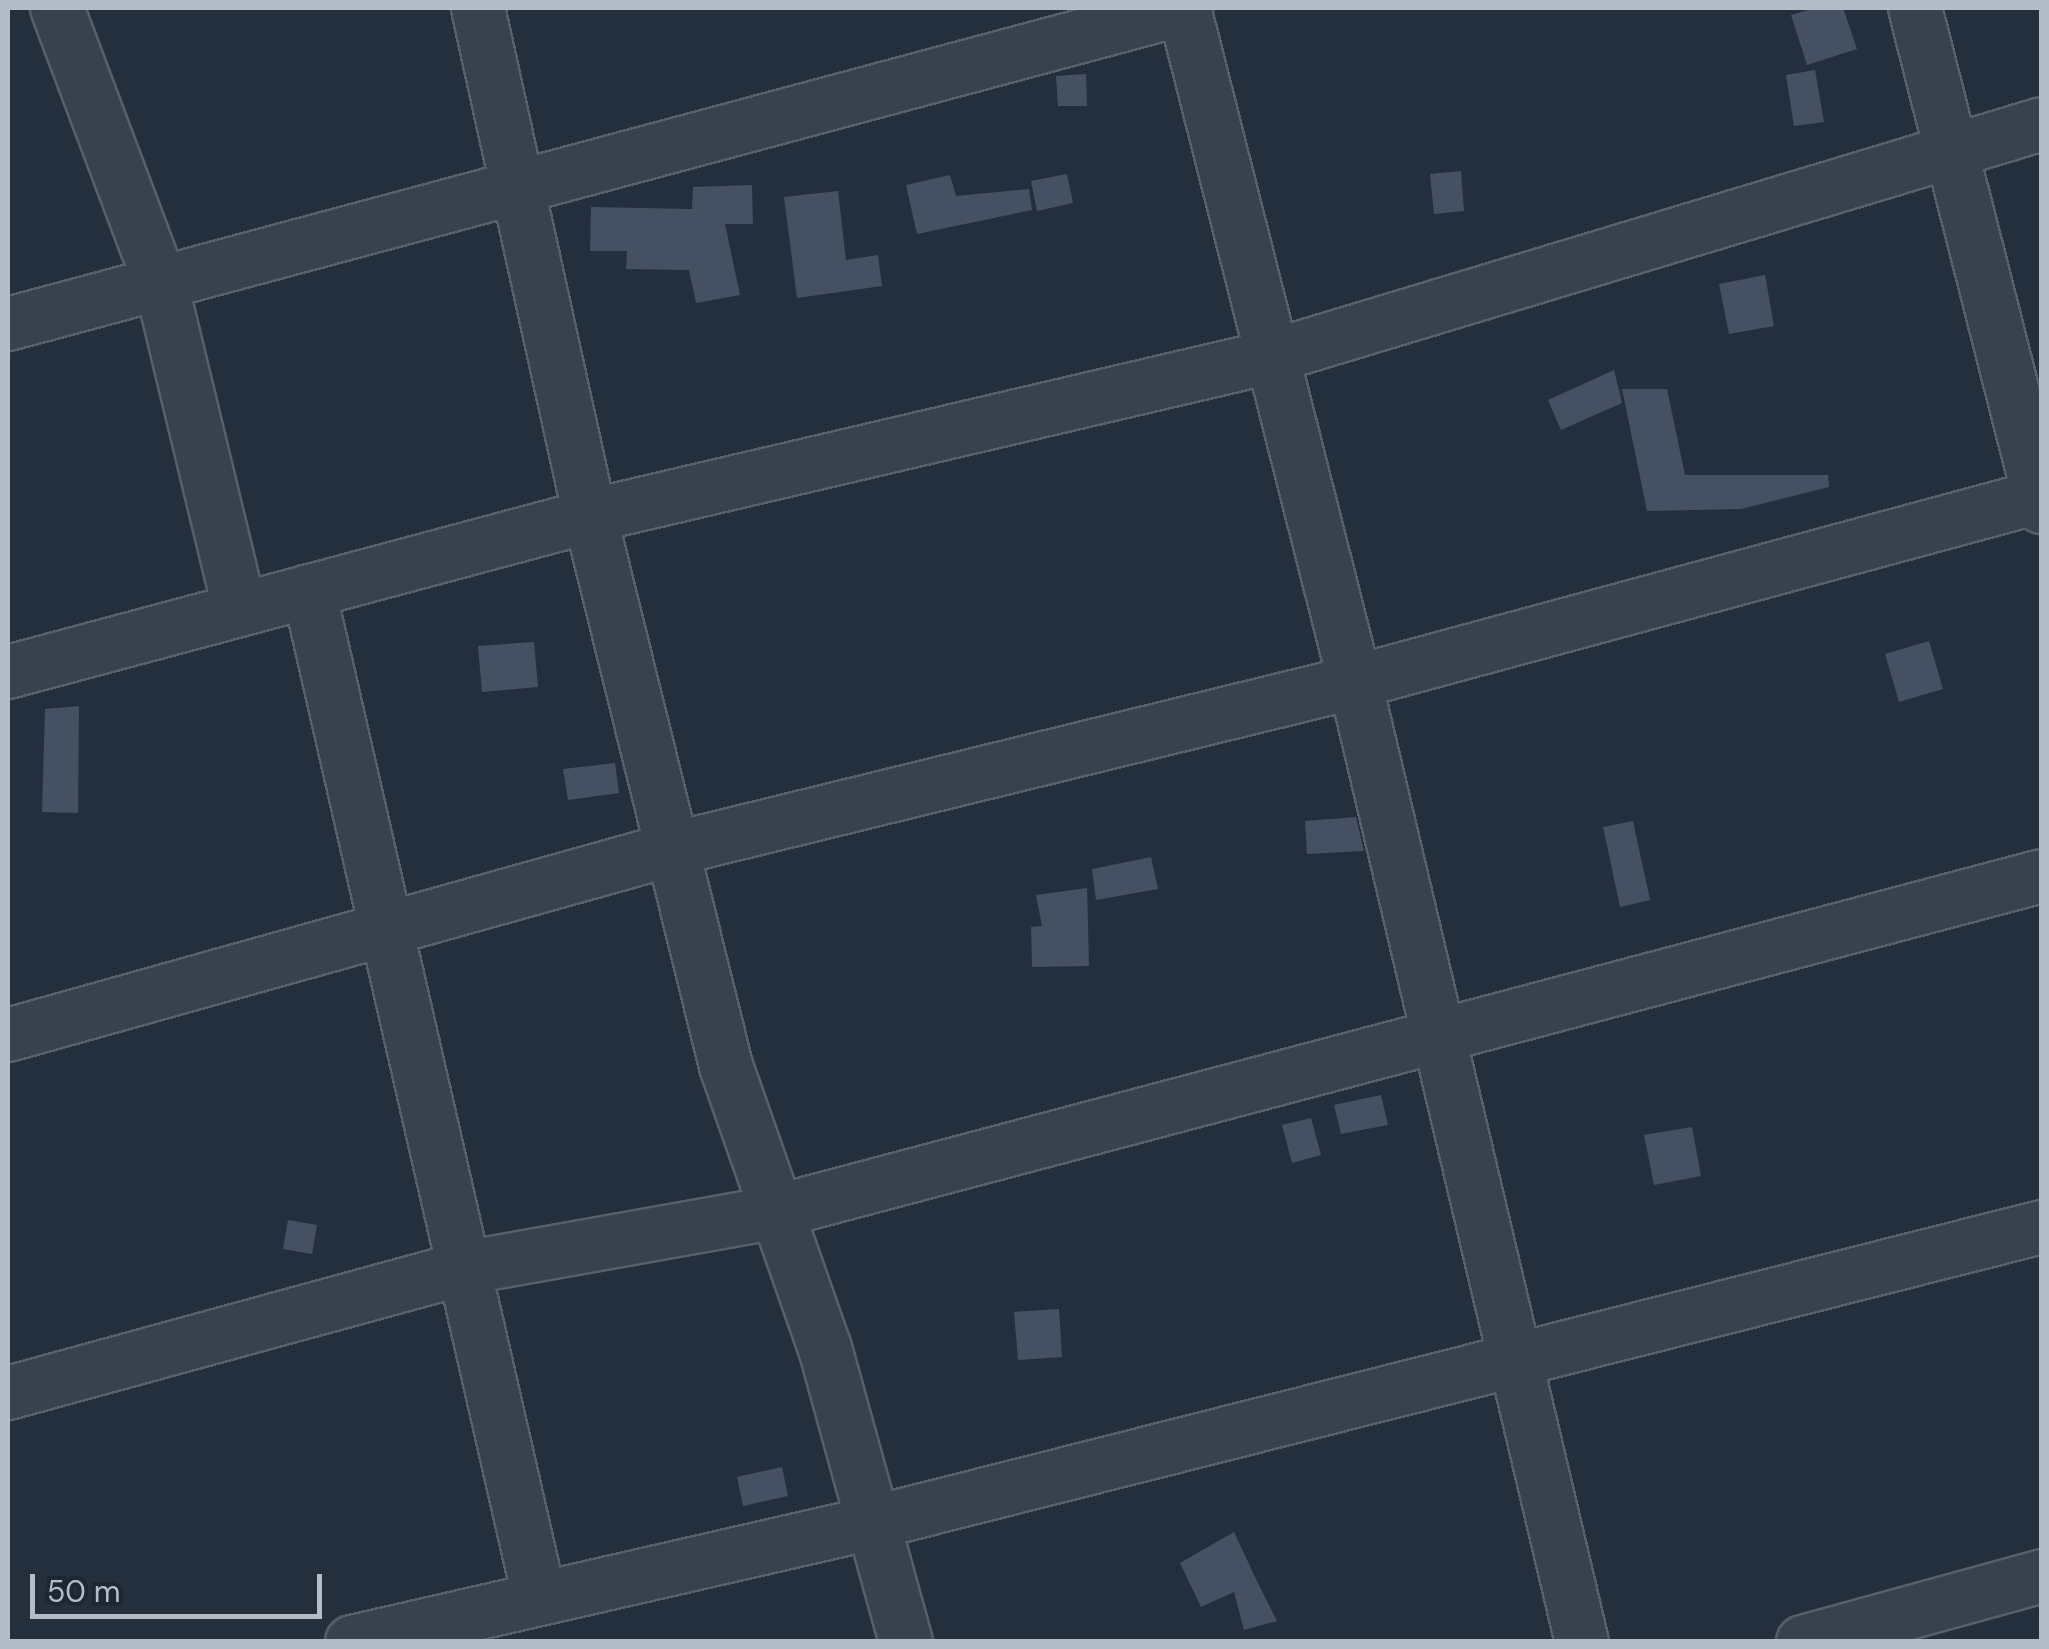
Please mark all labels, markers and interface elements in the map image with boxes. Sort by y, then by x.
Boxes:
scale bar [35,1554,328,1616]
text: 50 m [47,1572,121,1611]

